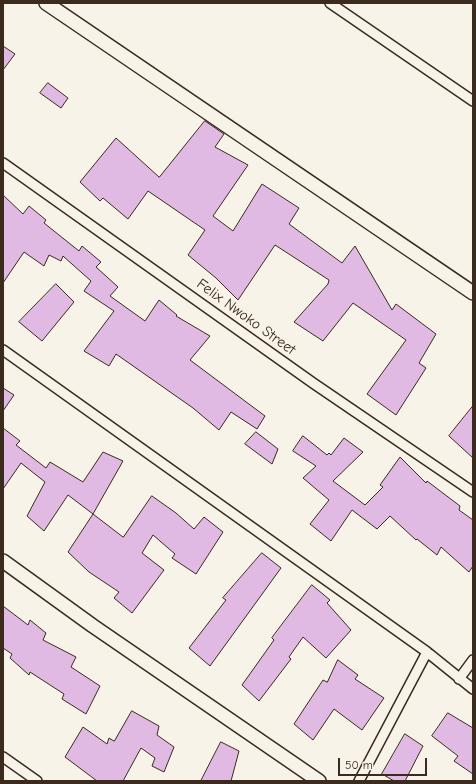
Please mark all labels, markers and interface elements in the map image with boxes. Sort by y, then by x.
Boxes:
street label: Felix Nwoko Street [193,275,299,359]
scale bar [340,750,429,776]
text: 50 m [345,758,373,772]

